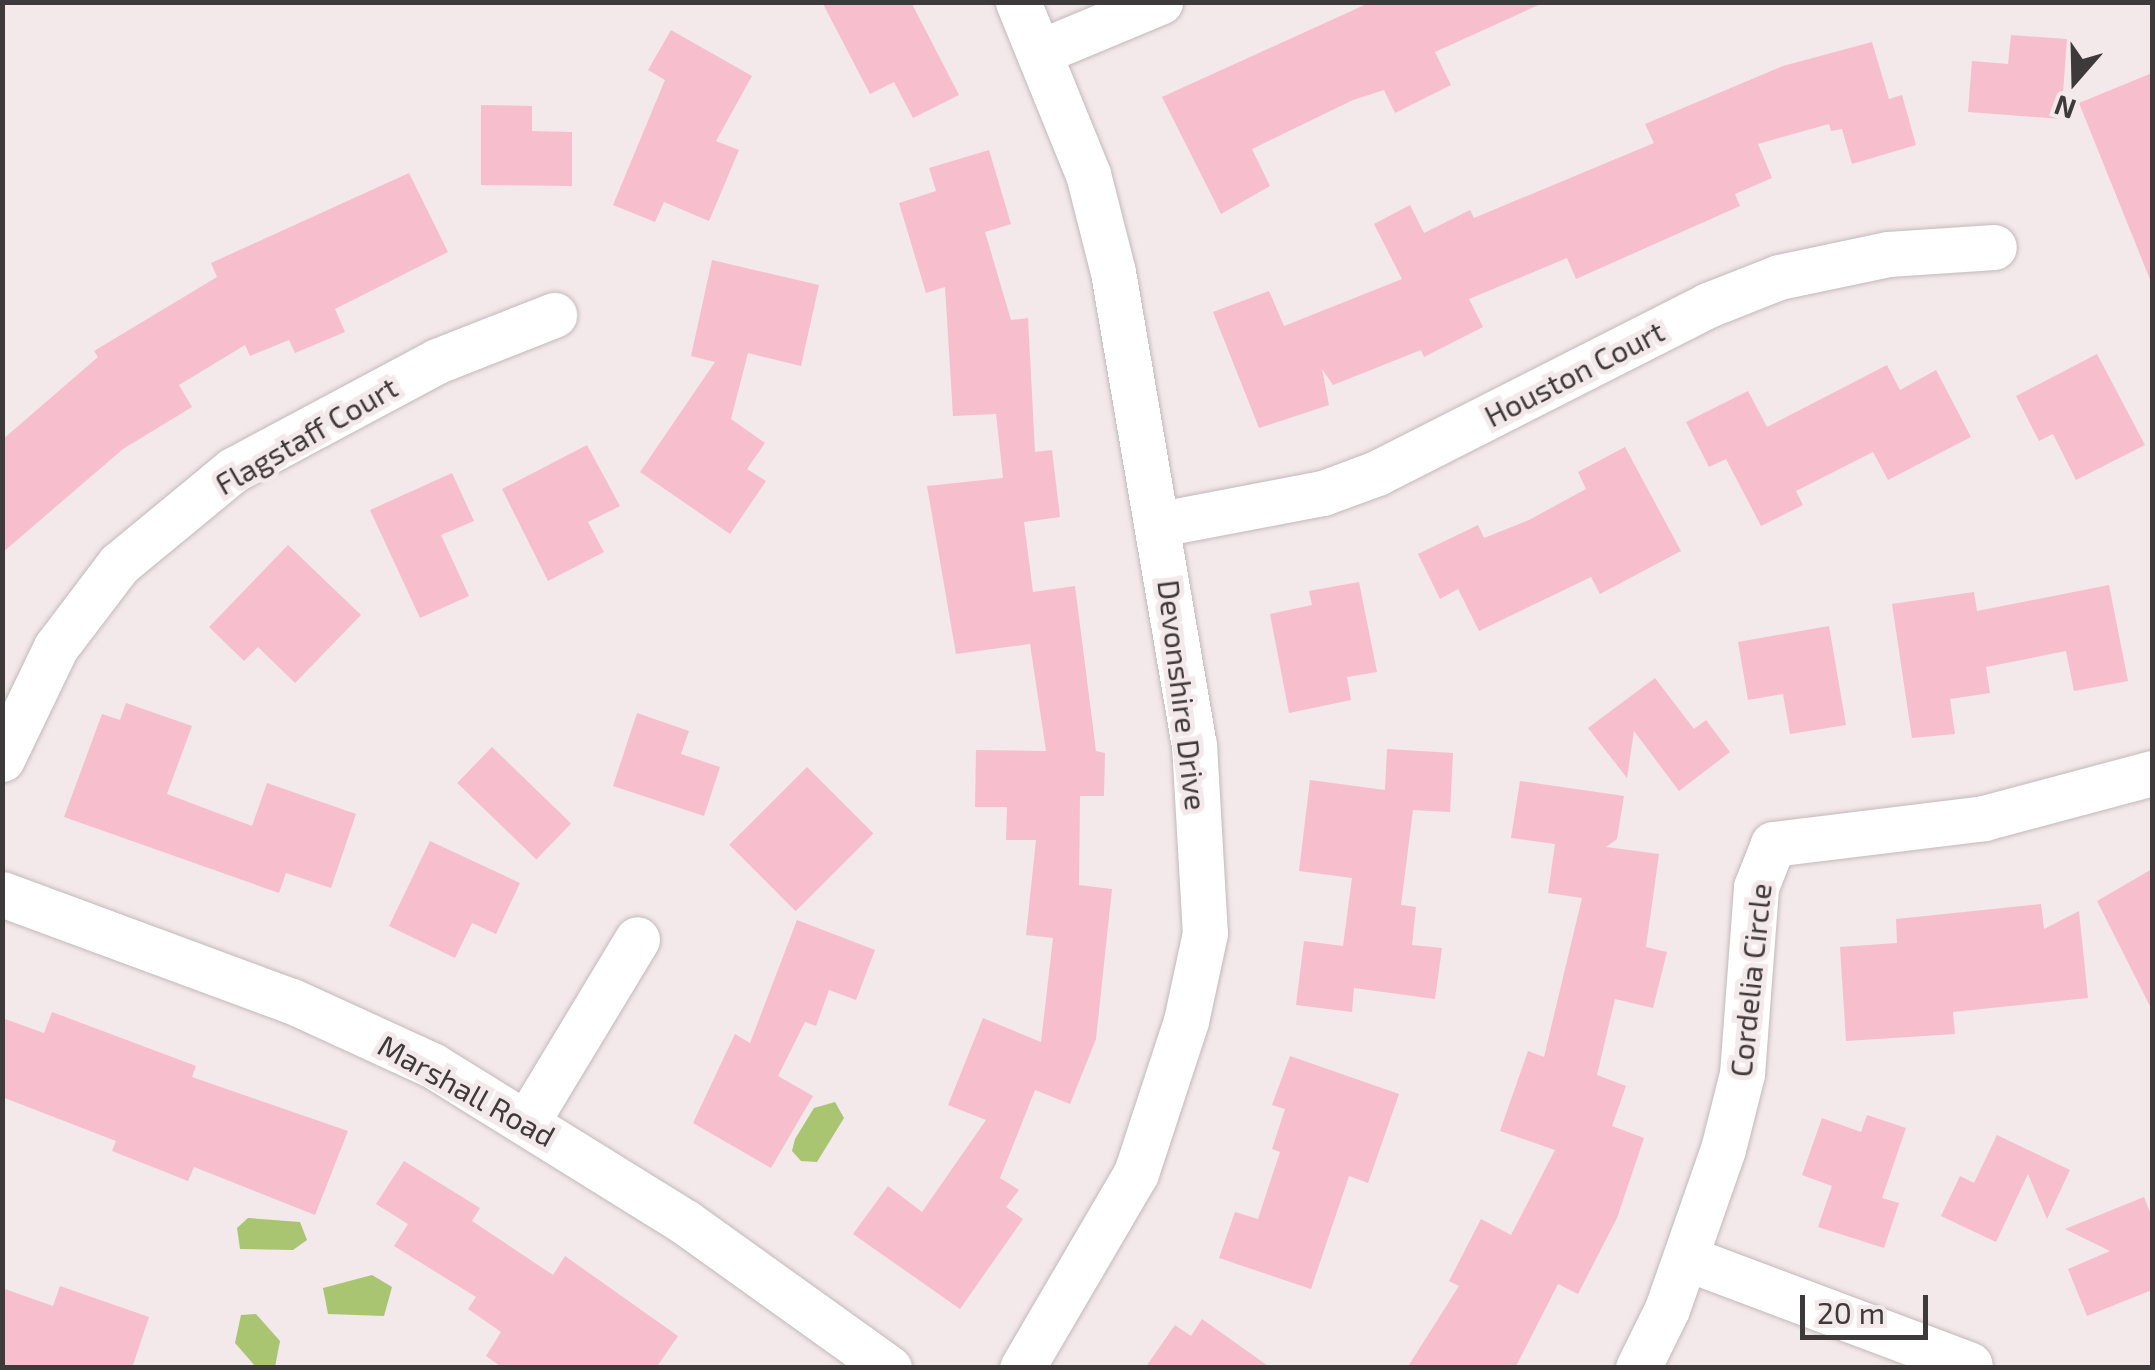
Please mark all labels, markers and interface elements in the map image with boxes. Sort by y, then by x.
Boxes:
north arrow [2025,30,2125,130]
text: N [2049,89,2080,128]
street label: Houston Court [1478,312,1670,434]
street label: Flagstaff Court [209,368,403,502]
street label: Devonshire Drive [1151,578,1215,812]
street label: Cordelia Circle [1722,881,1778,1079]
street label: Marshall Road [372,1026,562,1154]
scale bar [1805,1275,1932,1337]
text: 20 m [1817,1294,1885,1330]

